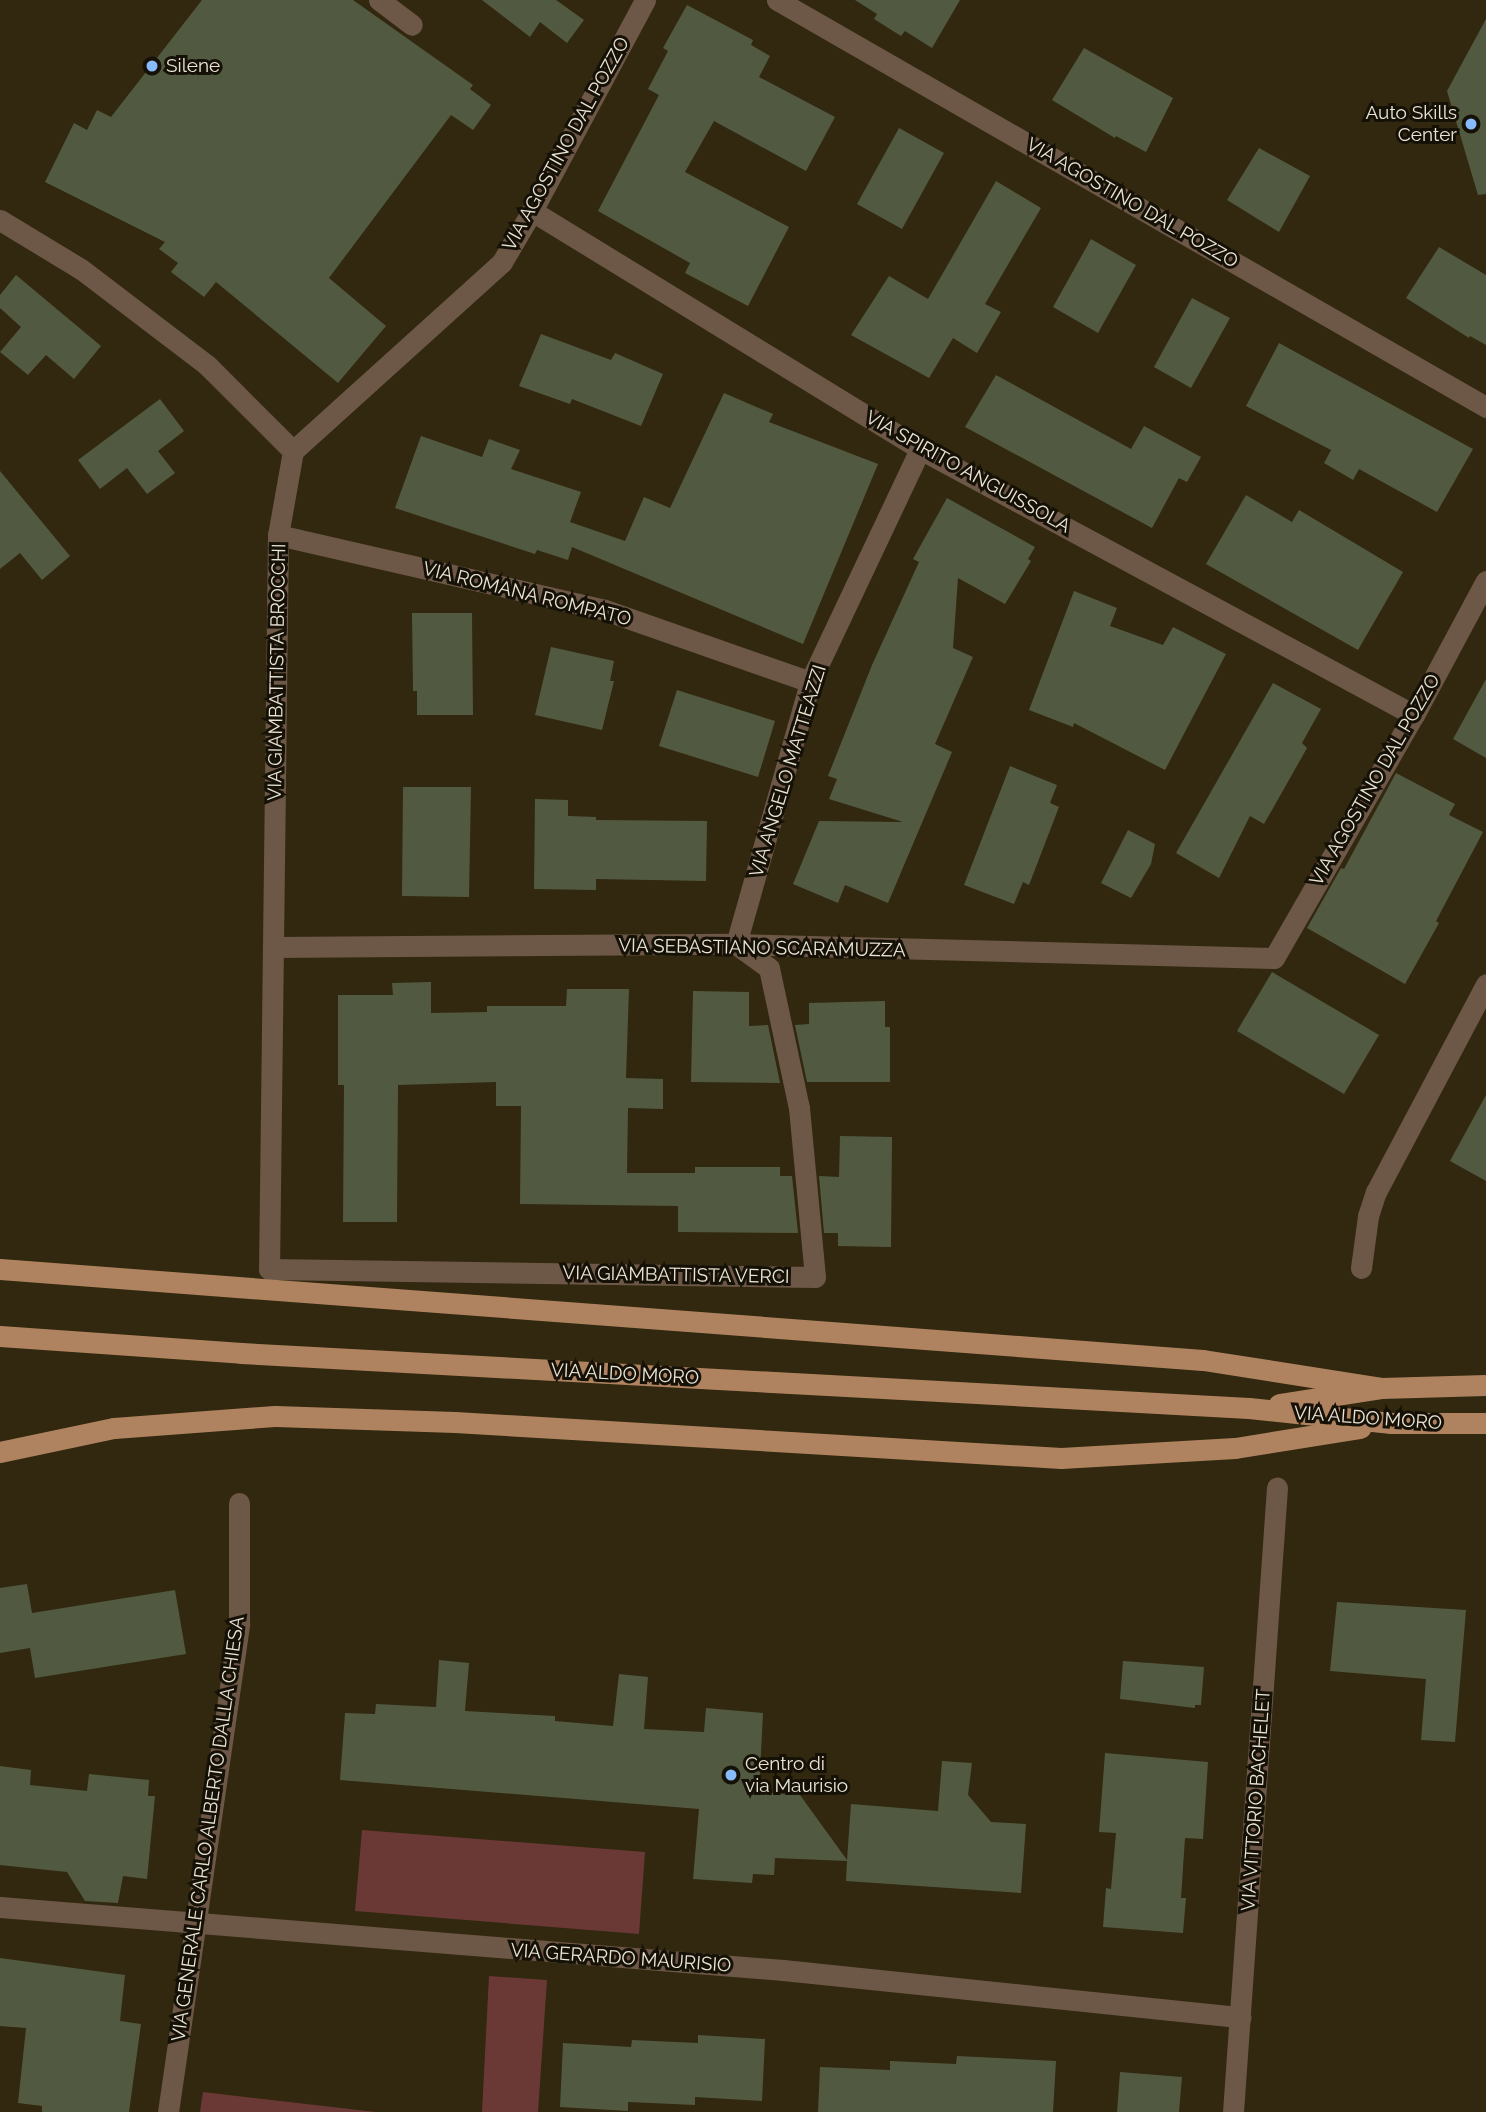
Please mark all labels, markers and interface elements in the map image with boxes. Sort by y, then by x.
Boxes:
street label: VIA AGOSTINO DAL POZZO [497,32,635,256]
place label: Silene [166,55,220,77]
marker: Silene [144,58,160,74]
place label: Auto Skills Center [1365,102,1457,146]
marker: Auto Skills Center [1463,116,1479,132]
street label: VIA AGOSTINO DAL POZZO [1021,132,1243,274]
street label: VIA SPIRITO ANGUISSOLA [861,406,1075,538]
street label: VIA GIAMBATTISTA BROCCHI [263,543,291,801]
street label: VIA ROMANA ROMPATO [420,557,634,631]
street label: VIA ANGELO MATTEAZZI [745,661,831,881]
street label: VIA AGOSTINO DAL POZZO [1304,669,1446,891]
street label: VIA SEBASTIANO SCARAMUZZA [618,934,906,962]
street label: VIA GIAMBATTISTA VERCI [561,1262,791,1288]
street label: VIA ALDO MORO [550,1359,700,1389]
street label: VIA ALDO MORO [1293,1401,1443,1435]
street label: VIA GENERALE CARLO ALBERTO DALLA CHIESA [167,1614,249,2044]
street label: VIA VITTORIO BACHELET [1237,1688,1275,1912]
place label: Centro di via Maurisio [745,1753,848,1797]
marker: Centro di via Maurisio [723,1767,739,1783]
street label: VIA GERARDO MAURISIO [510,1939,732,1977]

